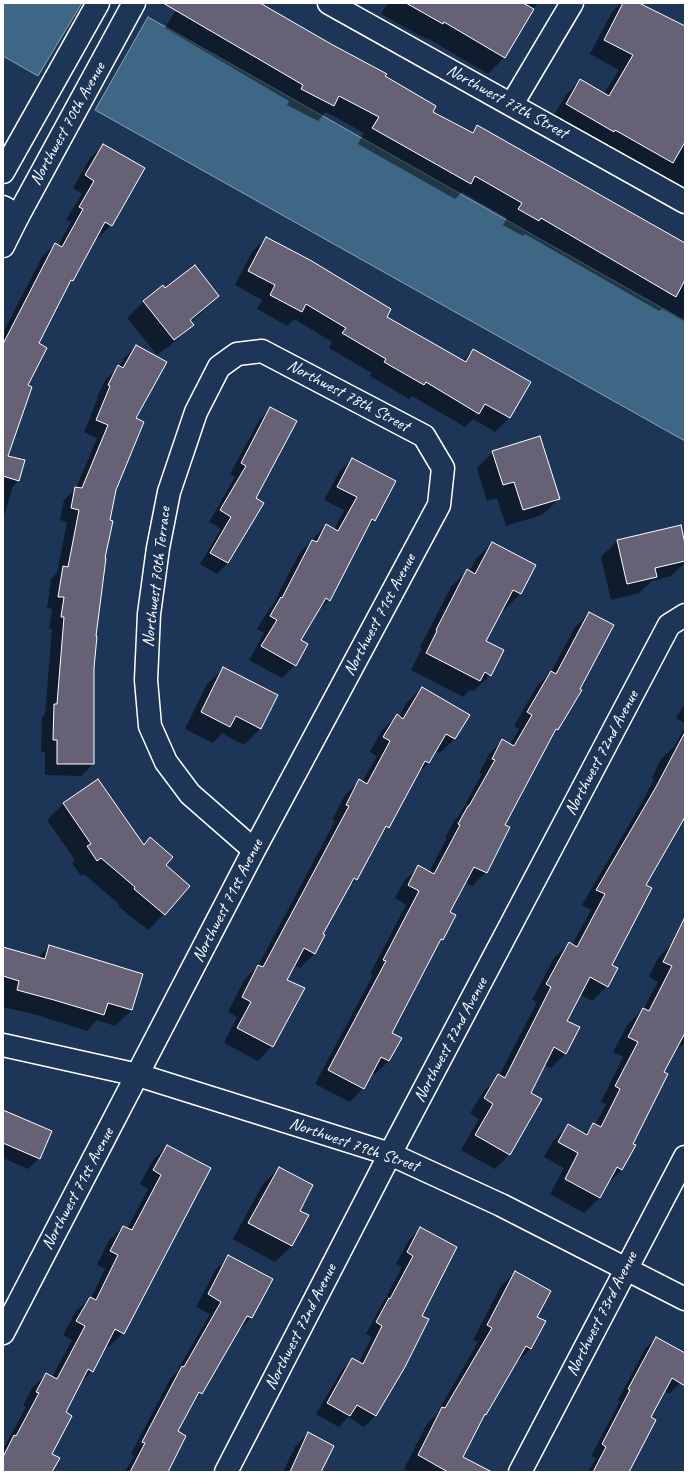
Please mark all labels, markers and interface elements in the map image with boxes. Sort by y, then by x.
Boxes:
street label: Northwest 70th Avenue [26,59,110,189]
street label: Northwest 77th Street [443,60,571,144]
street label: Northwest 78th Street [283,355,413,437]
street label: Northwest 70th Terrace [138,506,176,648]
street label: Northwest 71st Avenue [339,550,421,680]
street label: Northwest 72nd Avenue [561,687,643,819]
street label: Northwest 71st Avenue [188,836,268,966]
street label: Northwest 72nd Avenue [410,974,492,1106]
street label: Northwest 79th Street [287,1113,421,1177]
street label: Northwest 71st Avenue [37,1124,119,1254]
street label: Northwest 73rd Avenue [562,1248,642,1380]
street label: Northwest 72nd Avenue [261,1261,341,1393]

